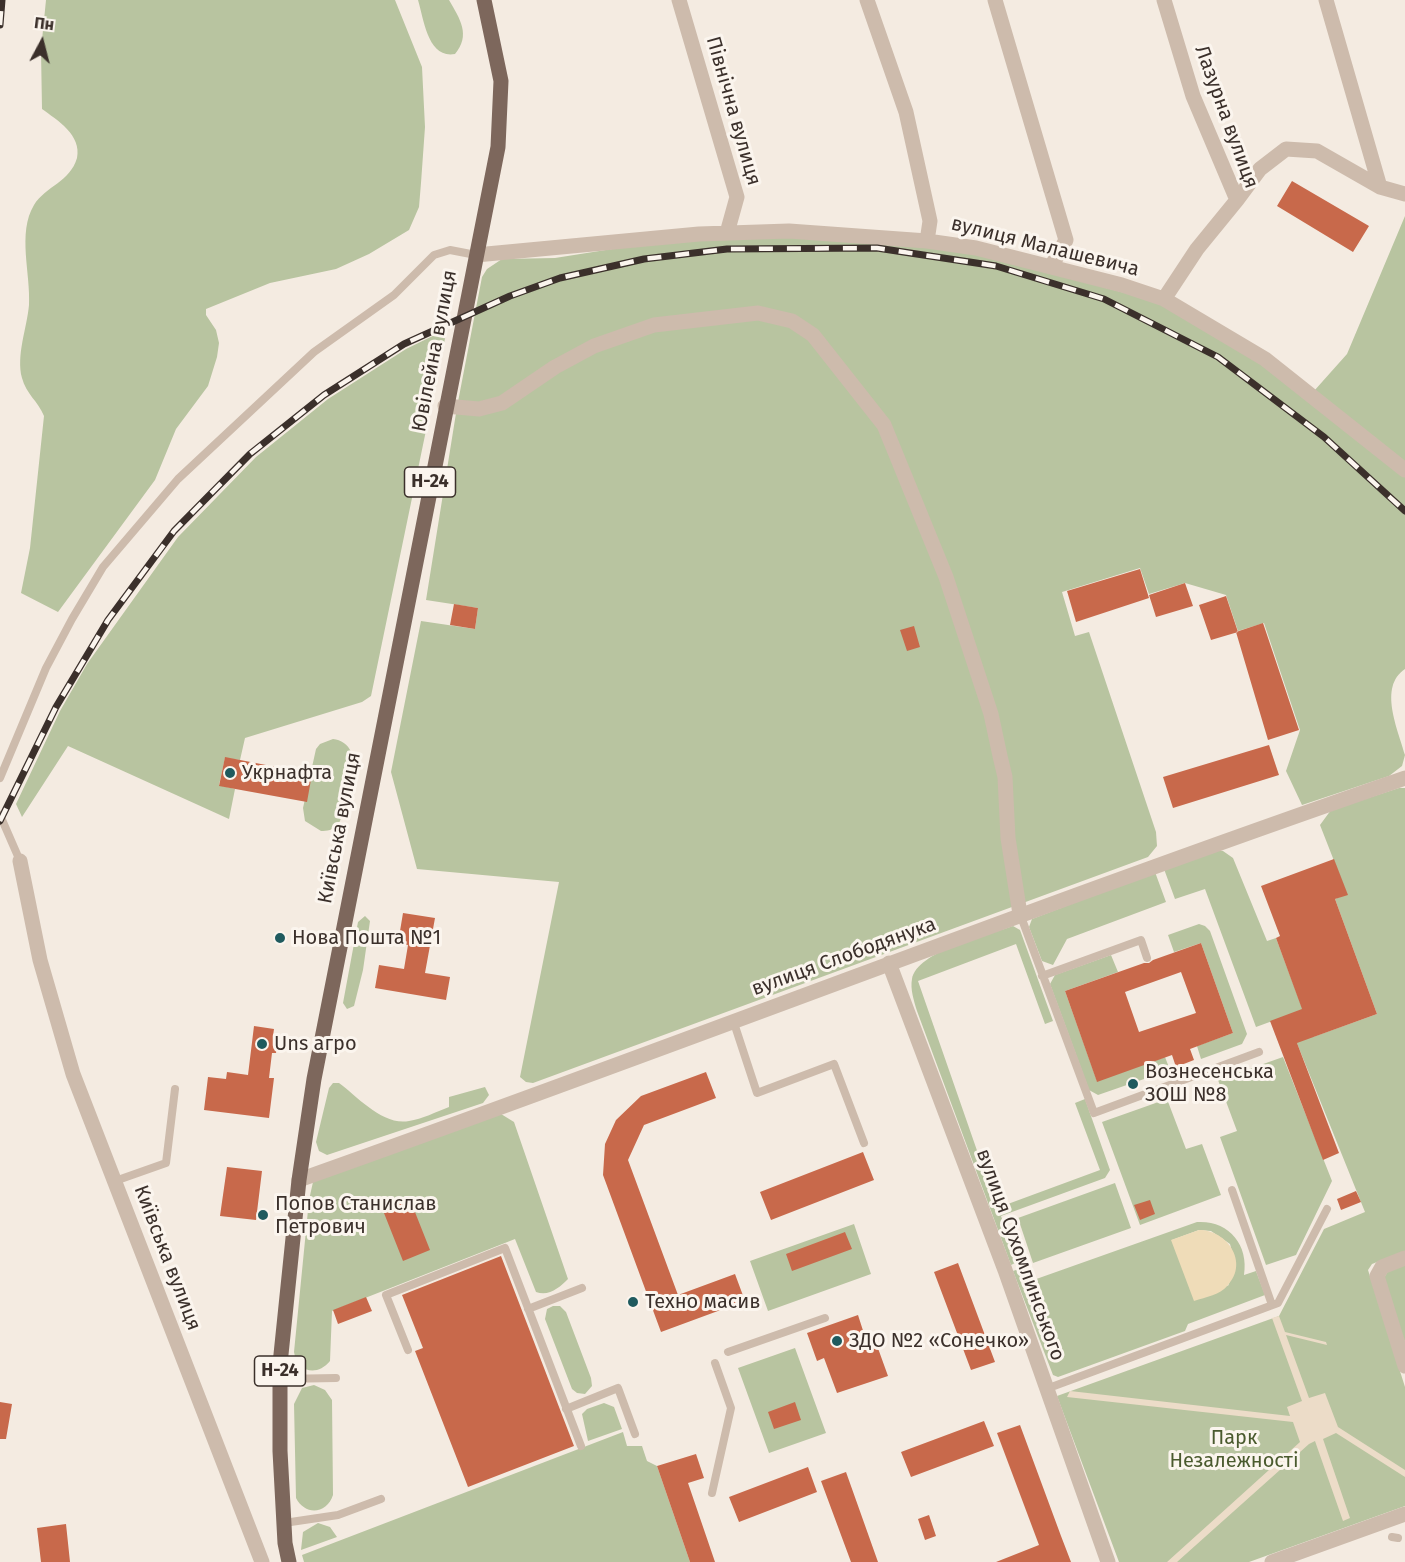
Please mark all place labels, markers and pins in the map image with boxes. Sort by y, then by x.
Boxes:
place label: Укрнафта [242,761,332,785]
marker: Укрнафта [223,766,237,780]
place label: Нова Пошта №1 [292,926,441,950]
marker: Нова Пошта №1 [273,931,287,945]
place label: Uns агро [274,1032,357,1056]
marker: Uns агро [255,1037,269,1051]
place label: Вознесенська ЗОШ №8 [1145,1060,1274,1107]
marker: Вознесенська ЗОШ №8 [1126,1077,1140,1091]
place label: Попов Станислав Петрович [275,1192,437,1239]
marker: Попов Станислав Петрович [256,1208,270,1222]
place label: Техно масив [645,1290,761,1314]
marker: Техно масив [626,1295,640,1309]
place label: ЗДО №2 «Сонечко» [849,1329,1029,1353]
marker: ЗДО №2 «Сонечко» [830,1334,844,1348]

